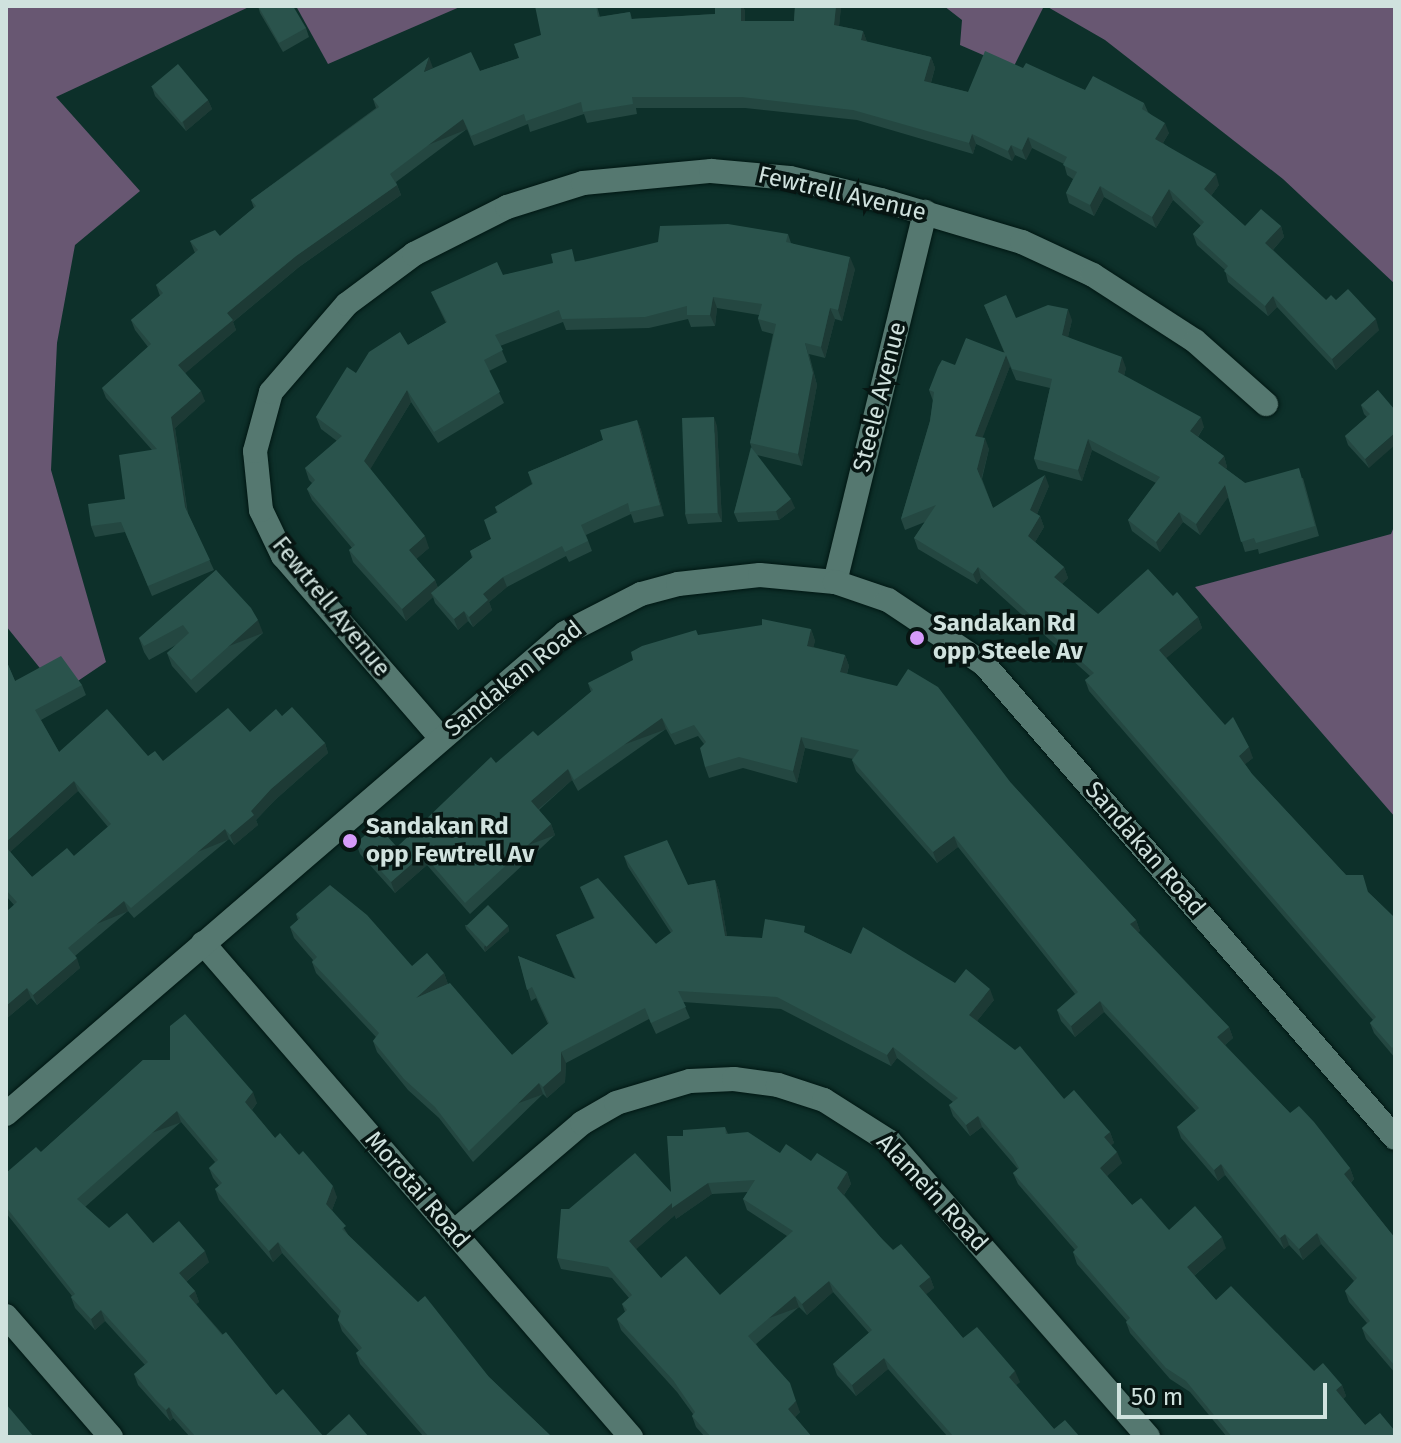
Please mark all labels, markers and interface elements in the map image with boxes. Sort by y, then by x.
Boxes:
street label: Fewtrell Avenue [755,161,929,227]
street label: Steele Avenue [847,319,913,475]
street label: Fewtrell Avenue [266,531,396,683]
place label: Sandakan Rd opp Steele Av [933,610,1083,666]
street label: Sandakan Road [440,615,588,743]
marker: Sandakan Rd opp Steele Av [908,629,926,647]
street label: Sandakan Road [1079,776,1211,922]
place label: Sandakan Rd opp Fewtrell Av [366,813,534,869]
marker: Sandakan Rd opp Fewtrell Av [341,832,359,850]
street label: Morotai Road [358,1126,476,1254]
street label: Alamein Road [870,1128,994,1258]
scale bar [1121,1367,1331,1417]
text: 50 m [1131,1383,1183,1411]

